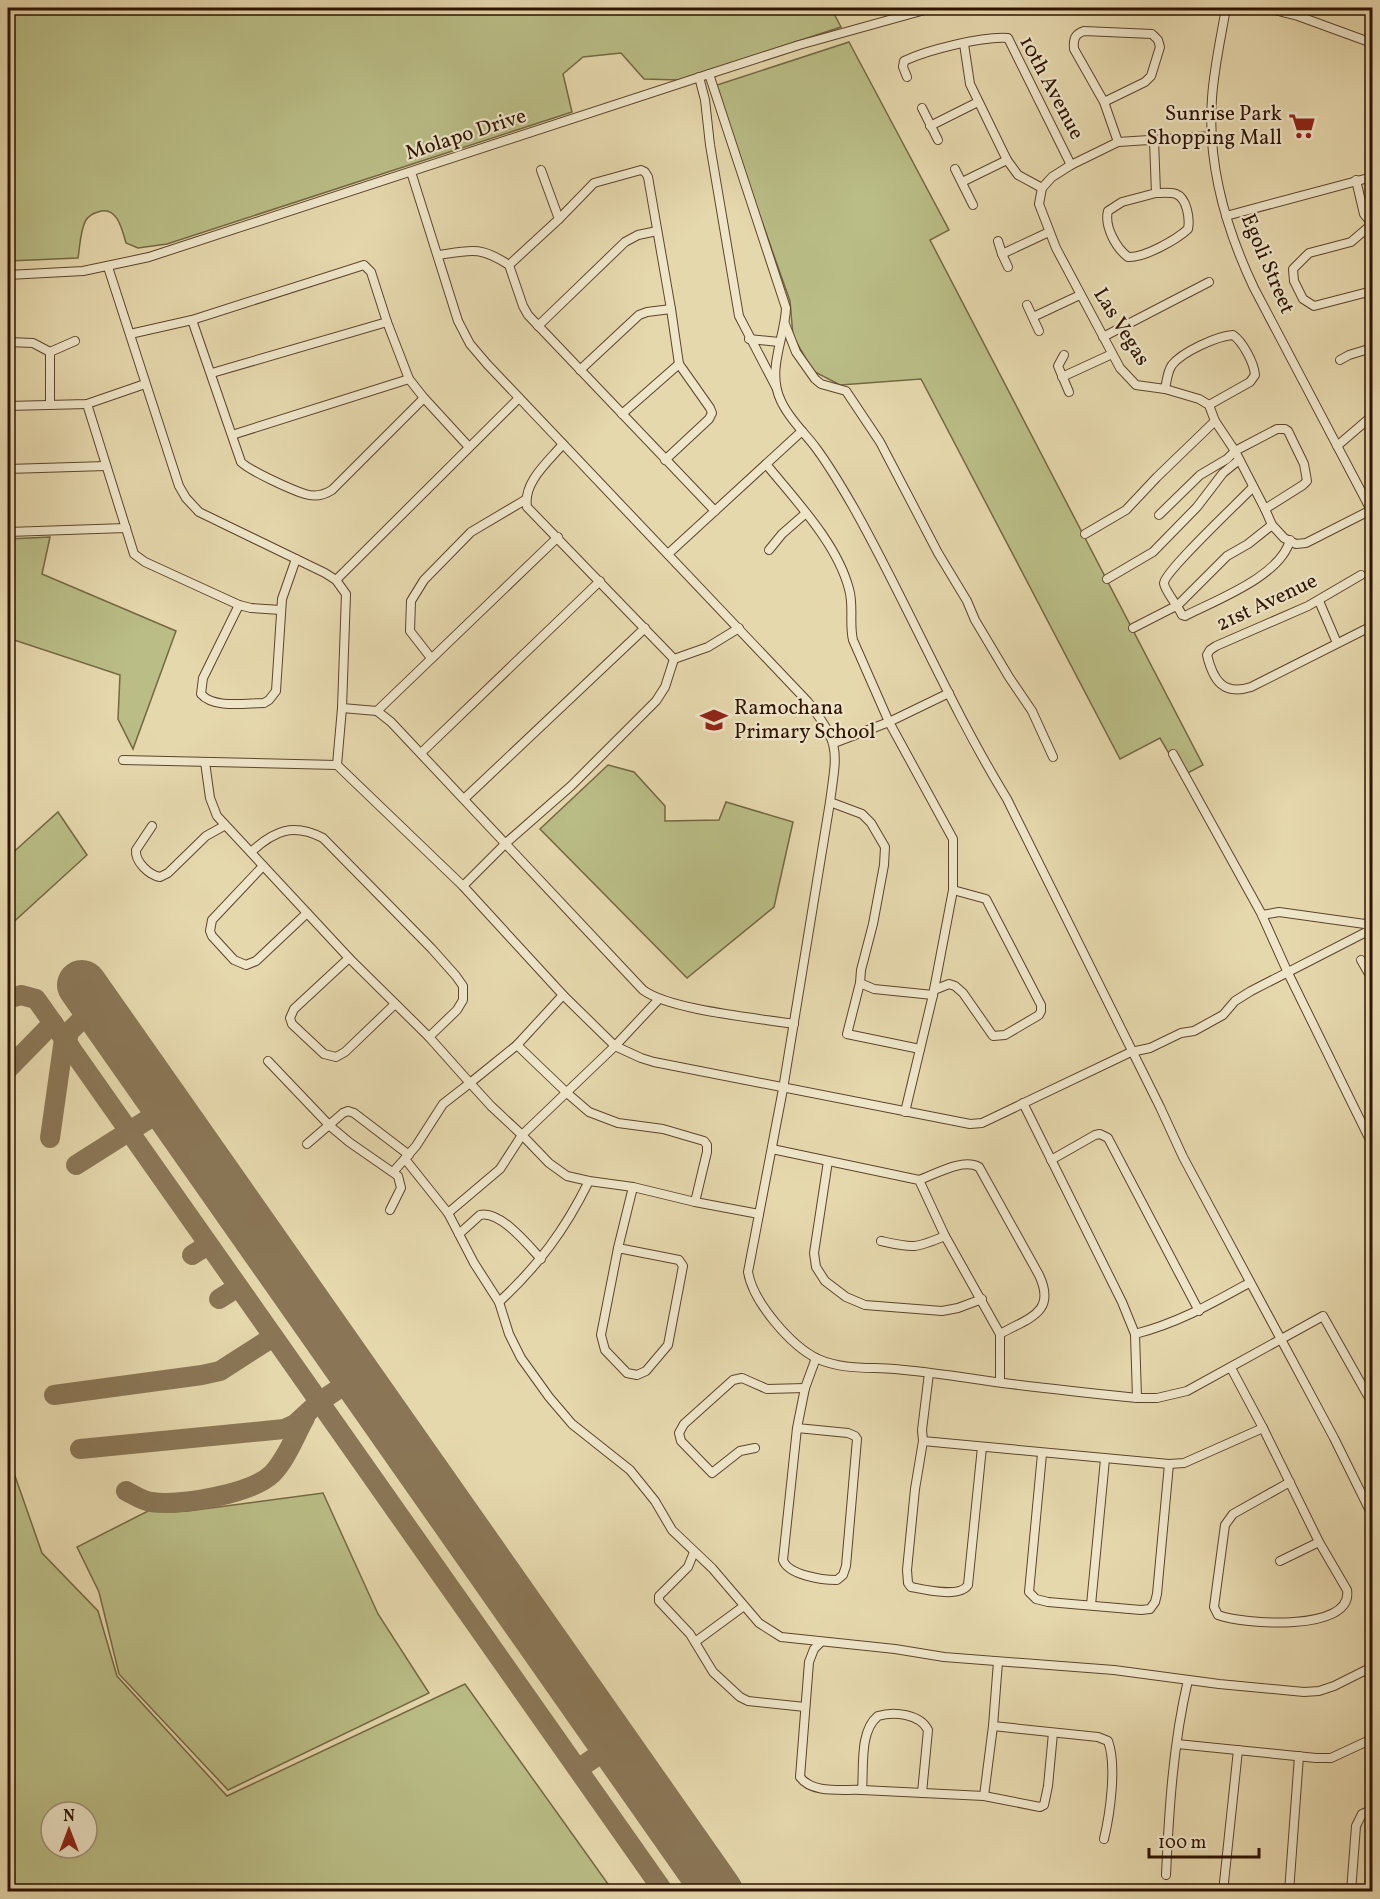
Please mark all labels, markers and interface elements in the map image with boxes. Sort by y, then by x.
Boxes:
street label: 10th Avenue [1012,31,1090,145]
place label: Sunrise Park Shopping Mall [1146,100,1283,153]
street label: Molapo Drive [402,102,530,168]
supermarket icon: Sunrise Park Shopping Mall [1287,111,1317,141]
street label: Egoli Street [1233,209,1301,319]
street label: Las Vegas [1086,282,1156,372]
street label: 21st Avenue [1212,567,1322,639]
place label: Ramochana Primary School [734,694,875,747]
school or university icon: Ramochana Primary School [699,705,729,735]
north arrow [39,1800,99,1860]
text: N [63,1806,75,1828]
scale bar [1149,1821,1258,1859]
text: 100 m [1158,1831,1207,1856]

